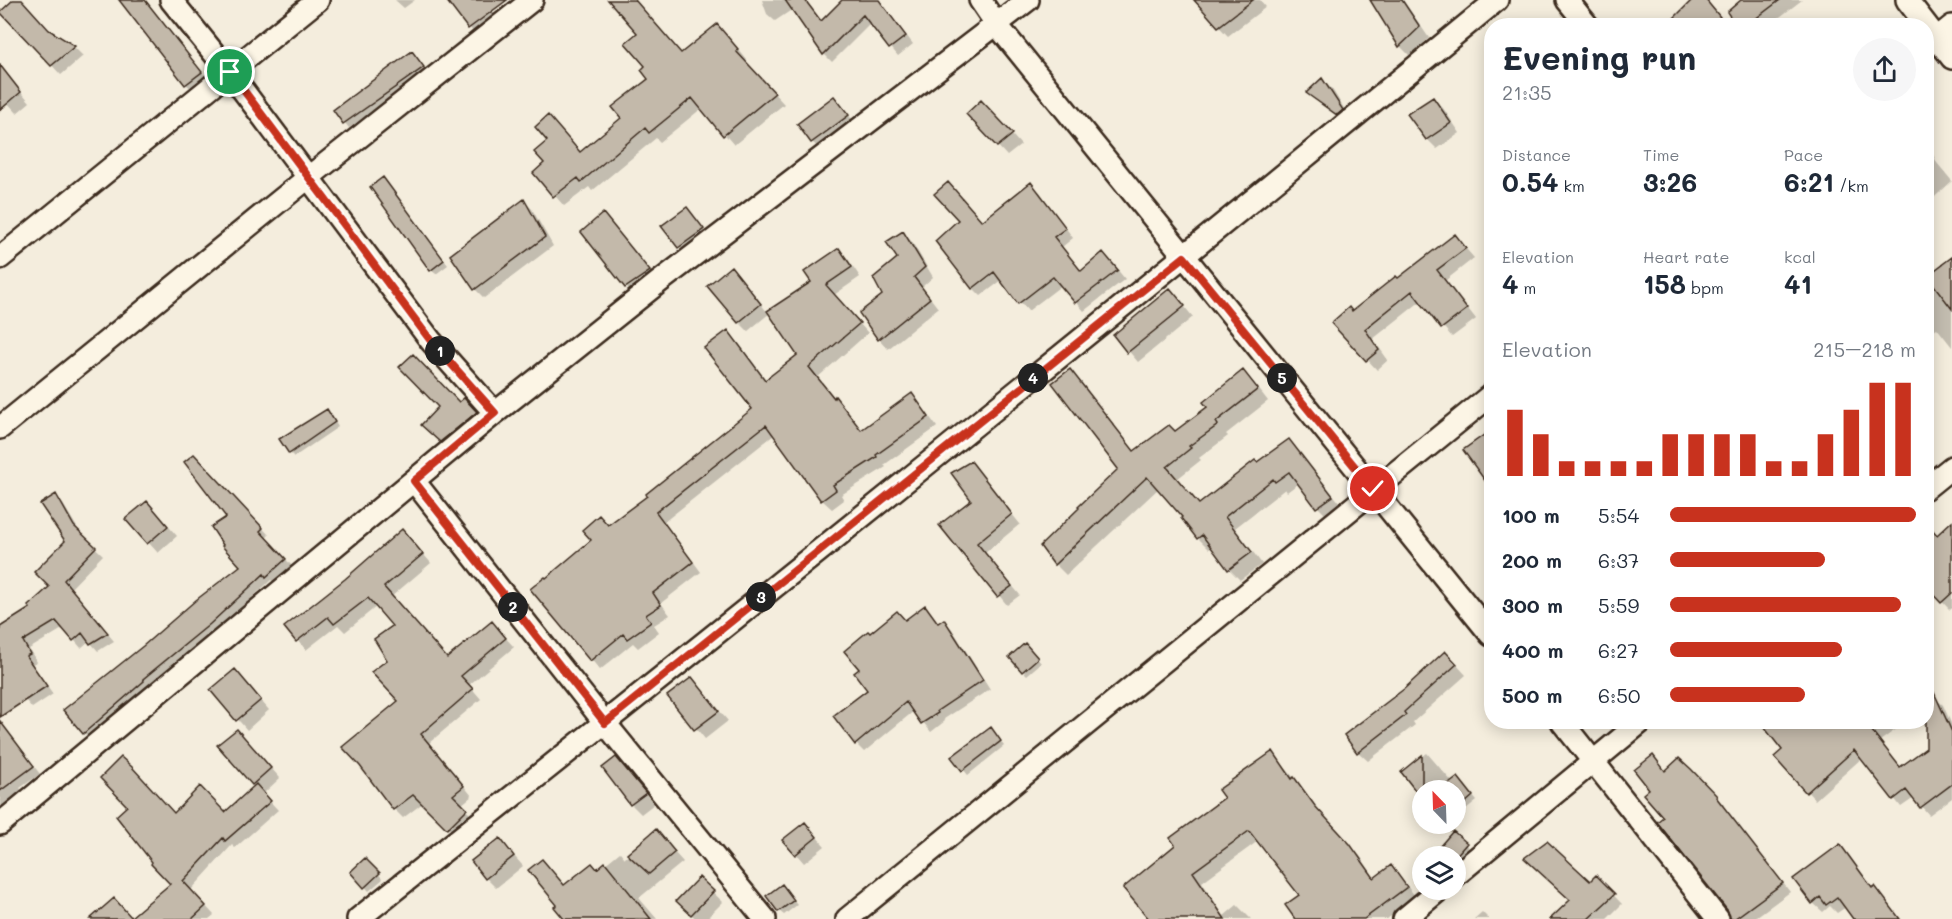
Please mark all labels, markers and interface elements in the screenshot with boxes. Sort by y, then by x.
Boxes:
text: Evening run [1502,35,1696,78]
button: share [1853,38,1916,101]
pin [204,46,255,97]
icon: arrive [213,55,246,88]
text: 21:35 [1502,79,1552,105]
text: Distance [1502,144,1571,165]
text: Time [1643,144,1679,165]
text: Pace [1784,144,1823,165]
text: 0.54 [1502,165,1558,199]
text: 3:26 [1643,165,1697,199]
text: 6:21 [1784,165,1834,199]
text: km [1558,175,1585,196]
text: /km [1834,175,1869,196]
text: Elevation [1502,246,1574,267]
text: Heart rate [1643,246,1729,267]
text: kcal [1784,246,1816,267]
text: 4 [1502,267,1518,301]
text: 158 [1643,267,1686,301]
text: 41 [1784,267,1812,301]
text: m [1518,277,1536,298]
text: bpm [1686,277,1724,298]
pin: 1 [425,336,455,366]
text: Elevation [1502,336,1592,362]
text: 215–218 m [1813,336,1916,362]
text: 1 [436,340,444,361]
pin: 4 [1018,363,1048,393]
pin: 5 [1267,363,1297,393]
text: 4 [1028,367,1038,388]
text: 5 [1277,367,1287,388]
pin [1347,463,1398,514]
icon: check [1356,472,1389,505]
text: 100 m [1502,502,1560,528]
text: 5:54 [1598,502,1639,528]
text: 200 m [1502,547,1562,573]
text: 6:37 [1598,547,1639,573]
pin: 3 [746,582,776,612]
text: 3 [756,586,766,607]
pin: 2 [498,592,528,622]
text: 300 m [1502,592,1563,618]
text: 5:59 [1598,592,1639,618]
text: 2 [509,596,517,617]
text: 400 m [1502,637,1563,663]
text: 6:27 [1598,637,1639,663]
text: 500 m [1502,682,1562,708]
text: 6:50 [1598,682,1640,708]
north arrow [1412,780,1466,834]
map controls [1412,780,1466,900]
button: layers [1412,846,1466,900]

